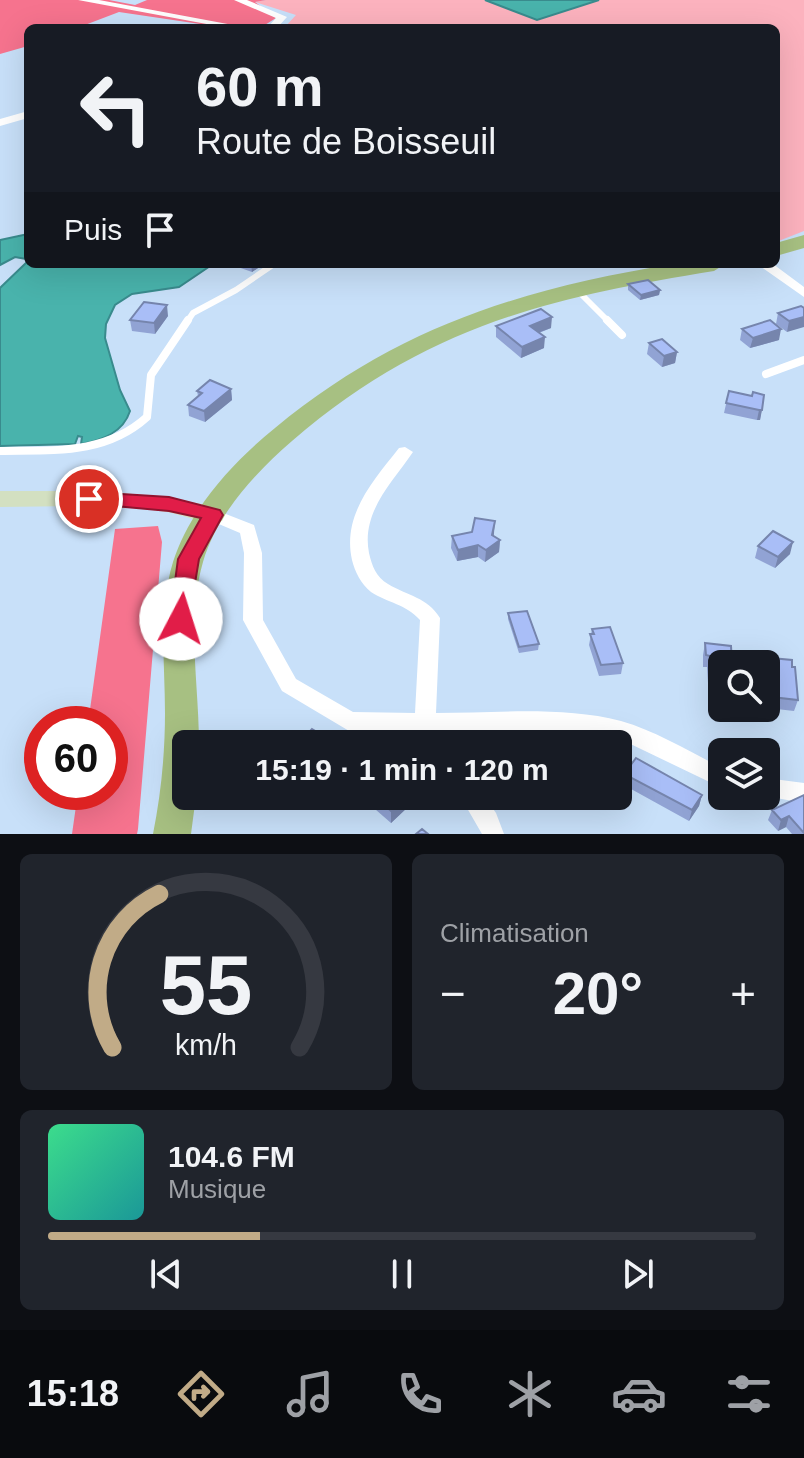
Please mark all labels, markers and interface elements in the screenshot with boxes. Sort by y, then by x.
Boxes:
text: 60 m [196,55,324,118]
icon: left [64,56,168,160]
text: Route de Boisseuil [196,121,496,162]
icon: arrive [138,208,182,252]
text: Puis [64,213,122,246]
pin [55,465,123,533]
icon: arrive [67,477,111,521]
position arrow [139,577,223,661]
map controls [708,650,780,810]
button: search [708,650,780,722]
speed limit sign: 60 [24,706,128,810]
button: layers [708,738,780,810]
text: 15:19 · 1 min · 120 m [255,753,549,786]
text: Climatisation [440,918,589,948]
text: 55 [160,939,252,1032]
text: 20° [553,960,643,1027]
text: − [440,969,466,1018]
text: + [730,969,756,1018]
text: km/h [175,1029,237,1061]
text: 104.6 FM [168,1140,295,1173]
text: Musique [168,1174,266,1204]
icon: previous [144,1252,188,1296]
icon: pause [380,1252,424,1296]
icon: next [616,1252,660,1296]
icon: directions [173,1366,229,1422]
icon: music [282,1366,338,1422]
icon: phone [392,1366,448,1422]
icon: climate [502,1366,558,1422]
icon: car [611,1366,667,1422]
icon: filters [721,1366,777,1422]
text: 15:18 [27,1373,119,1414]

